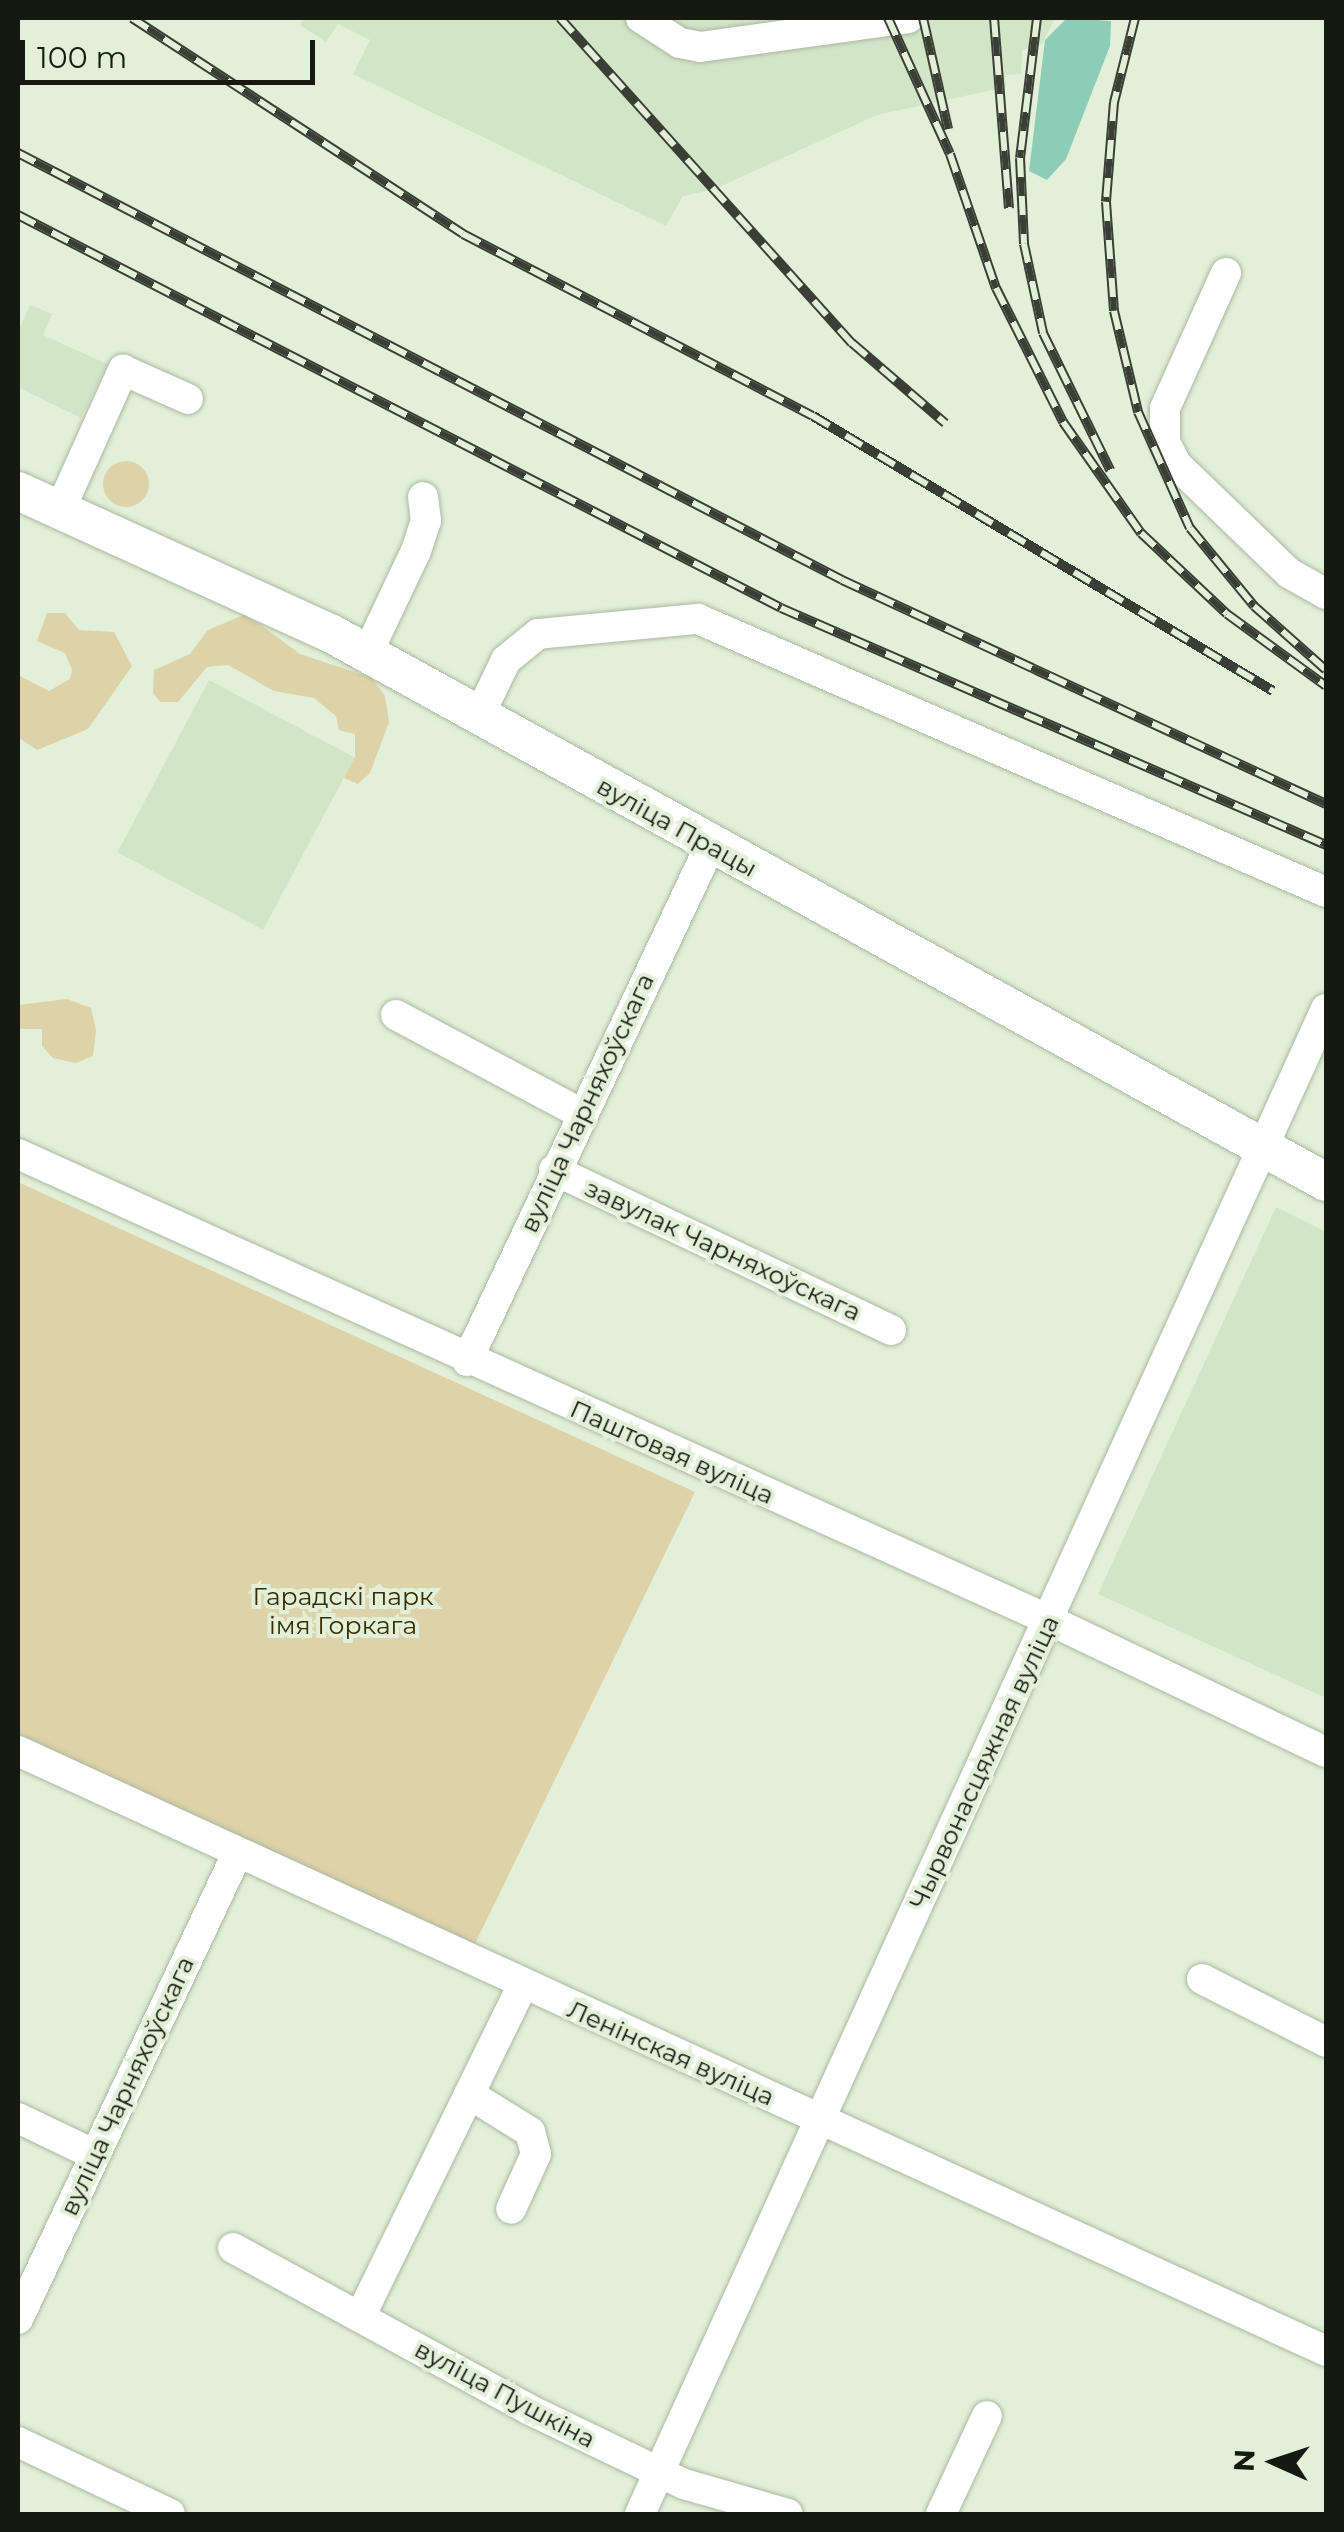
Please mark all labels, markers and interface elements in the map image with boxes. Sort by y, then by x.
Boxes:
scale bar [25,20,320,82]
text: 100 m [37,39,127,76]
street label: вуліца Працы [592,771,762,883]
street label: вуліца Чарняхоўскага [514,969,660,1237]
street label: завулак Чарняхоўскага [580,1173,866,1327]
street label: Паштовая вуліца [565,1394,779,1510]
park label: Гарадскі парк імя Горкага [252,1582,434,1641]
street label: Чырвонасцяжная вуліца [903,1611,1065,1913]
street label: вуліца Чарняхоўскага [54,1952,200,2220]
street label: Ленінская вуліца [563,1994,779,2112]
street label: вуліца Пушкіна [410,2334,600,2454]
north arrow [1224,2412,1324,2512]
text: N [1226,2448,1262,2473]

